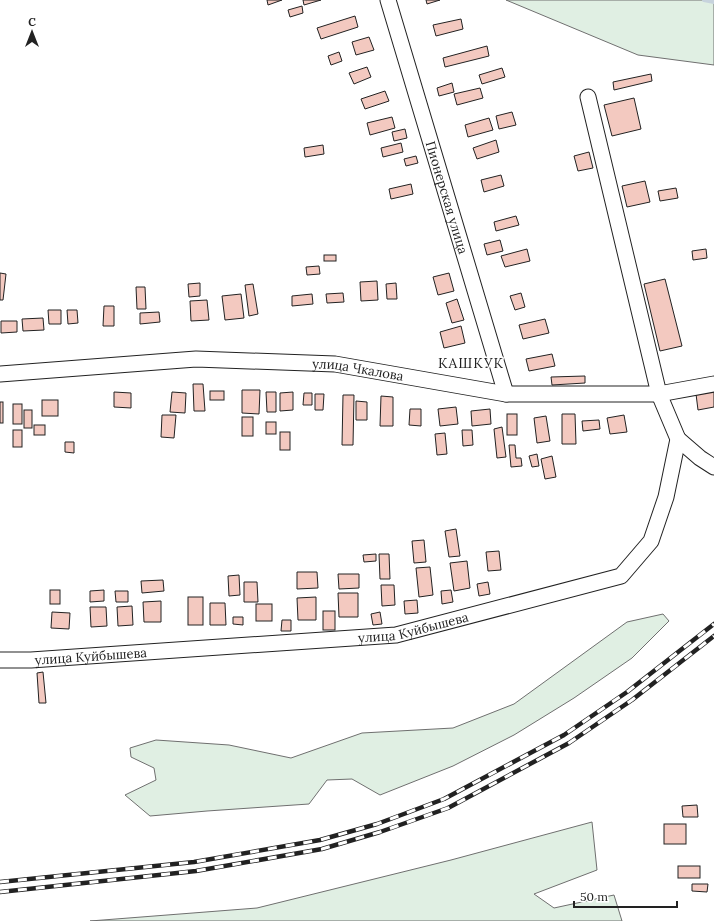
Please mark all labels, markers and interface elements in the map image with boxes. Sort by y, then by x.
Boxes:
north arrow [12,12,52,52]
text: С [28,15,36,29]
street label: Пионерская улица [422,139,472,256]
district label: КАШКУК [438,354,504,372]
street label: улица Чкалова [312,355,405,385]
street label: улица Куйбышева [357,608,471,647]
street label: улица Куйбышева [34,644,148,669]
scale bar [574,883,677,909]
text: 50 m [580,889,608,904]

